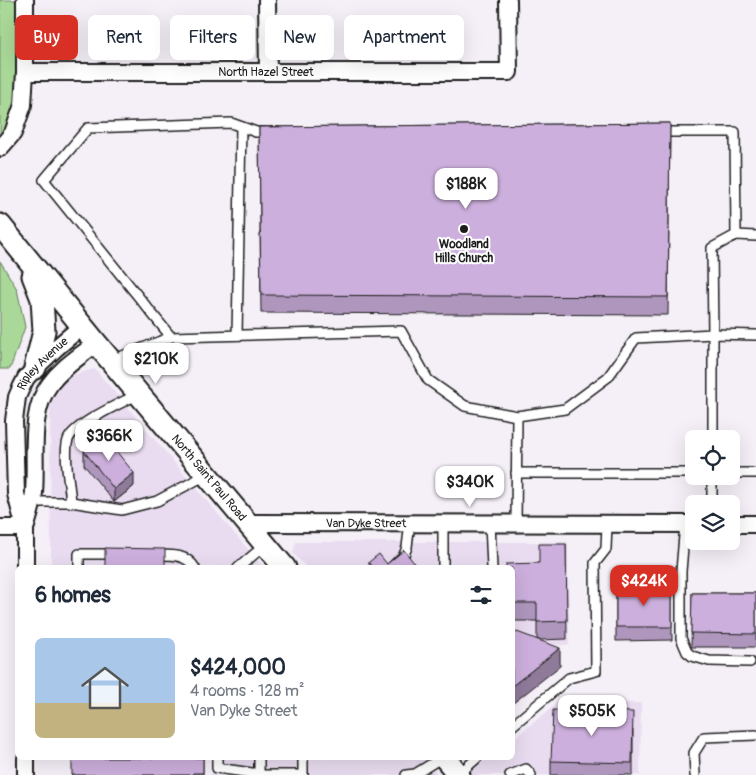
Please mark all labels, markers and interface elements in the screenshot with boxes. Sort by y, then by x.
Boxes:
chip: Buy [15,15,78,60]
chip: Rent [88,15,160,60]
chip: Filters [170,15,255,60]
chip: New [265,15,334,60]
chip: Apartment [344,15,464,60]
street label: North Hazel Street [218,65,314,80]
pin: $188K [431,168,501,210]
text: $188K [446,174,486,194]
marker: Woodland Hills Church [458,223,470,235]
place label: Woodland Hills Church [435,237,494,266]
street label: Ripley Avenue [14,334,71,393]
pin: $210K [121,342,191,385]
text: $210K [134,349,178,369]
pin: $366K [74,420,144,462]
text: $366K [86,426,132,446]
map controls [685,430,740,550]
button: locate [685,430,740,485]
street label: North Saint Paul Road [168,432,249,524]
pin: $340K [435,466,505,508]
text: $340K [446,472,494,492]
button: layers [685,495,740,550]
street label: Van Dyke Street [326,516,406,531]
pin: $424K [609,564,679,607]
text: $424K [621,571,667,591]
icon: filters [467,581,495,609]
text: 6 homes [35,582,111,609]
text: $424,000 [190,654,286,681]
icon: home [75,658,135,718]
text: 4 rooms · 128 m² [190,681,305,701]
pin: $505K [557,694,627,737]
text: Van Dyke Street [190,701,297,721]
text: $505K [569,701,615,721]

